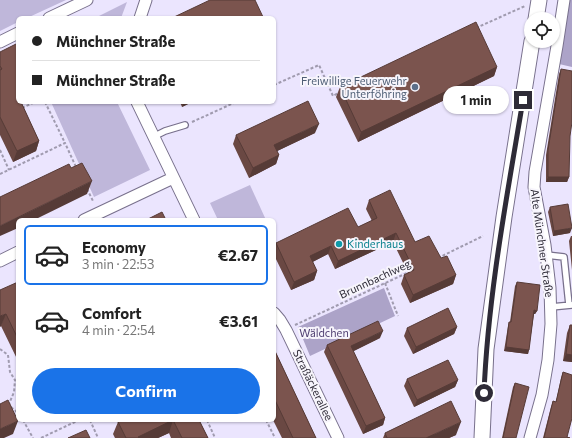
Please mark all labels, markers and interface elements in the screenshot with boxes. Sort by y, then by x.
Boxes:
map controls [524,12,560,48]
button: locate [524,12,560,48]
text: Münchner Straße [56,32,175,50]
text: Münchner Straße [56,71,175,89]
place label: Freiwillige Feuerwehr Unterföhring [301,74,408,100]
marker: Freiwillige Feuerwehr Unterföhring [410,82,420,92]
callout: 1 min [443,86,509,114]
route end [514,91,532,109]
text: 1 min [461,92,491,108]
street label: Alte Münchner Straße [528,188,557,298]
icon: car [34,237,70,273]
place label: Kinderhaus [347,237,403,250]
text: Economy [82,238,146,256]
marker: Kinderhaus [334,239,344,249]
text: €2.67 [218,246,258,264]
text: 3 min · 22:53 [82,256,154,272]
street label: Brunnbachlweg [337,256,413,301]
icon: car [34,303,70,339]
text: Comfort [82,304,142,322]
text: €3.61 [219,312,258,330]
text: 4 min · 22:54 [82,322,155,338]
park label: Wäldchen [299,326,349,339]
street label: Straßäckerallee [291,347,336,423]
button: Confirm [32,368,260,414]
route start [475,384,493,402]

